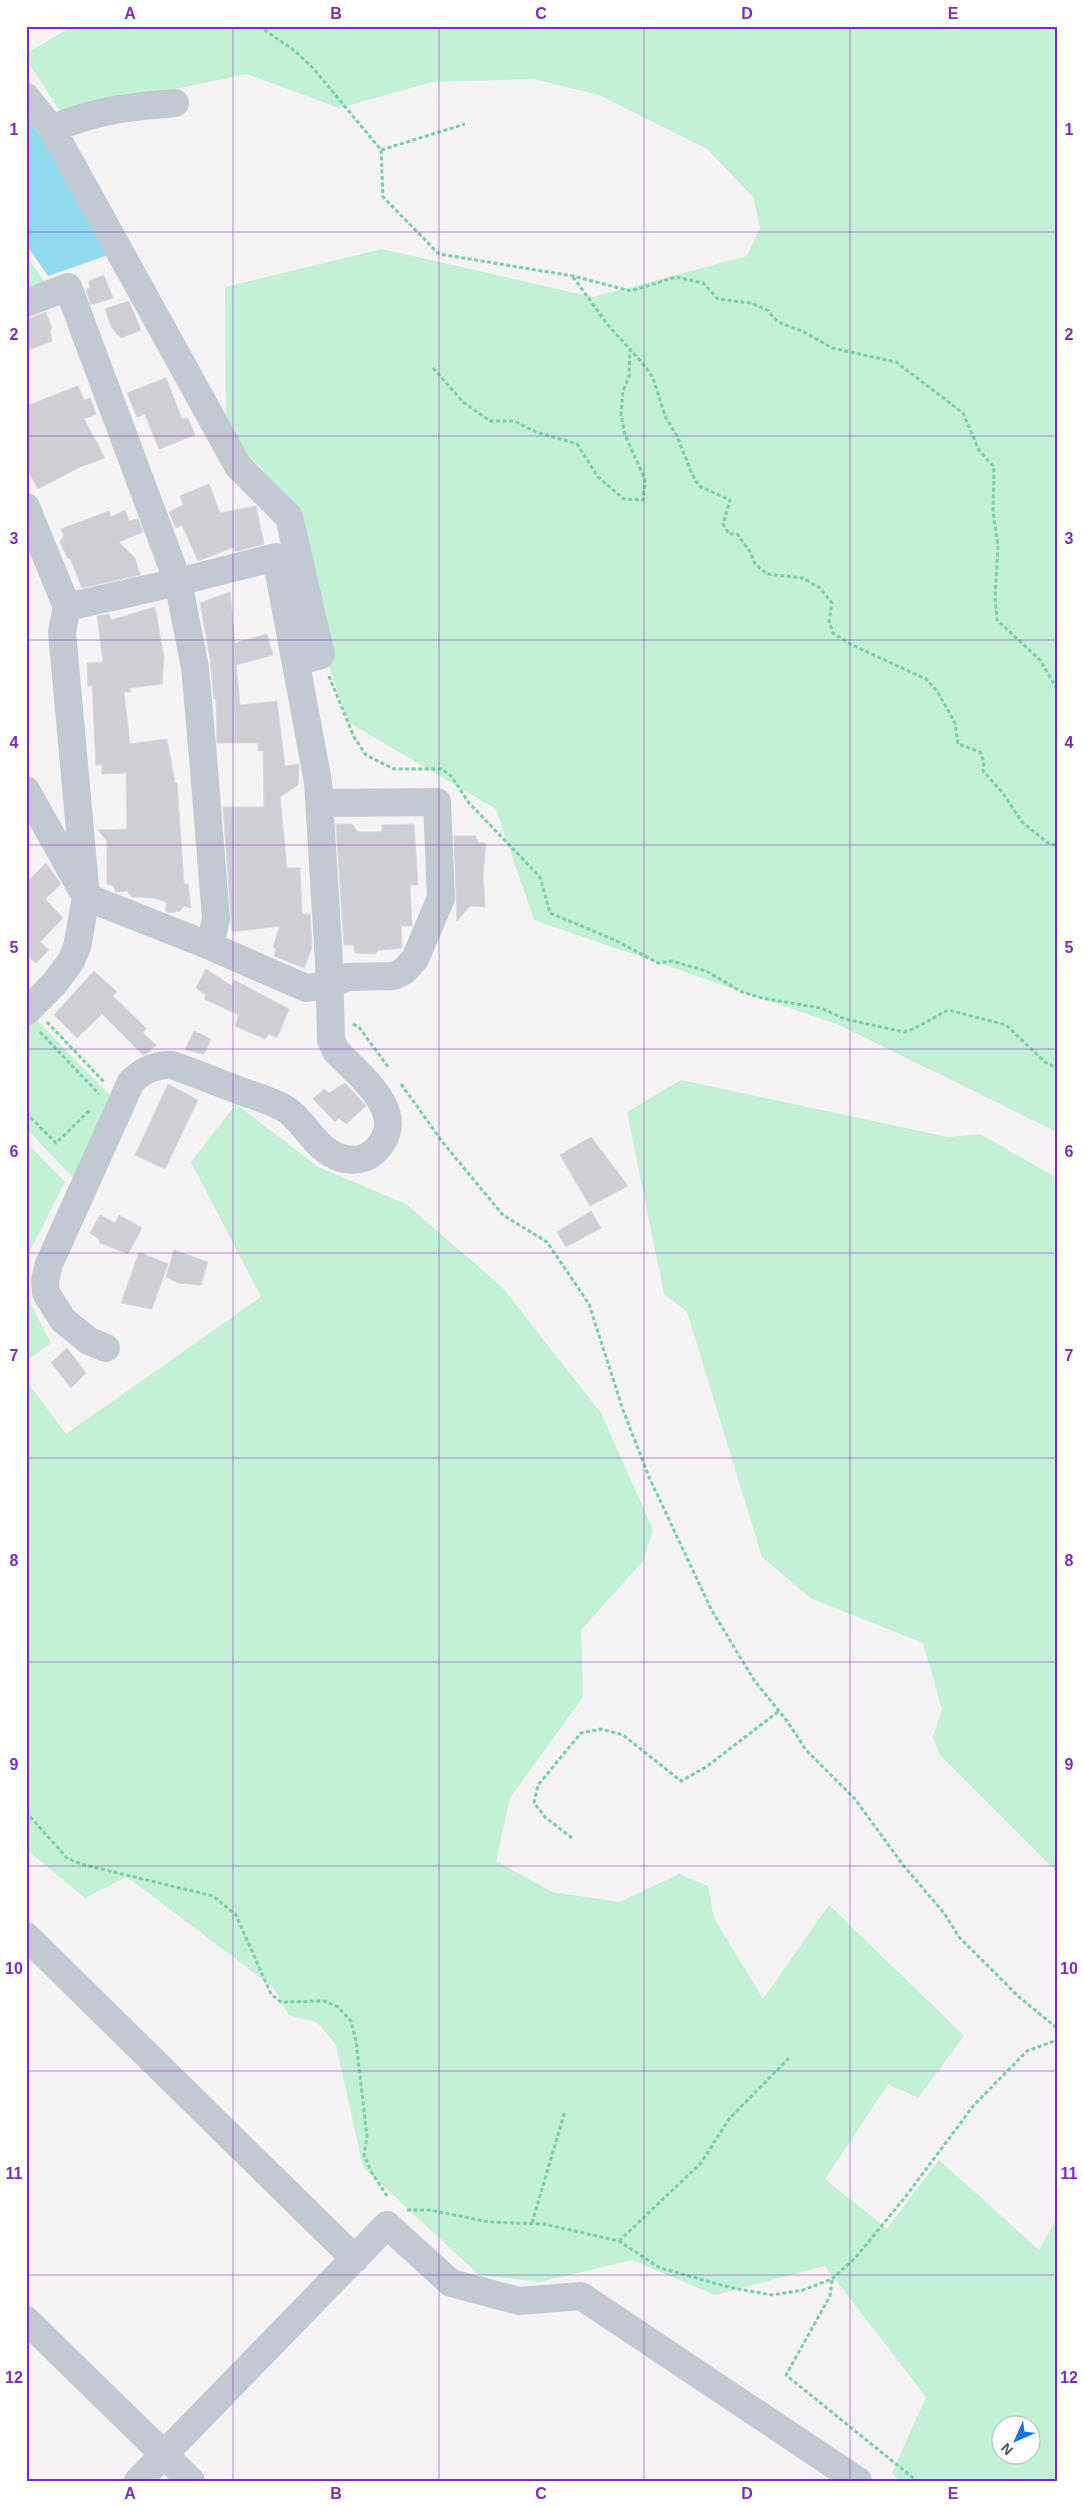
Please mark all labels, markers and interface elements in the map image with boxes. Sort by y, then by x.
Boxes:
text: A [124,5,136,22]
text: B [330,5,342,22]
text: C [535,5,547,22]
text: D [741,5,753,22]
text: E [948,5,959,22]
text: 1 [10,121,19,138]
text: 1 [1065,121,1074,138]
text: 2 [10,326,19,343]
text: 2 [1065,326,1074,343]
text: 3 [10,530,19,547]
text: 3 [1065,530,1074,547]
text: 4 [10,734,19,751]
text: 4 [1065,734,1074,751]
text: 5 [10,939,19,956]
text: 5 [1065,939,1074,956]
text: 6 [10,1143,19,1160]
text: 6 [1065,1143,1074,1160]
text: 7 [10,1347,19,1364]
text: 7 [1065,1347,1074,1364]
text: 8 [10,1552,19,1569]
text: 8 [1065,1552,1074,1569]
text: 9 [10,1756,19,1773]
text: 9 [1065,1756,1074,1773]
text: 10 [5,1960,23,1977]
text: 10 [1060,1960,1078,1977]
text: 11 [6,2165,23,2182]
text: 11 [1061,2165,1078,2182]
text: 12 [5,2369,23,2386]
text: 12 [1060,2369,1078,2386]
north arrow [990,2414,1040,2464]
text: N [998,2440,1016,2458]
text: A [124,2485,136,2502]
text: B [330,2485,342,2502]
text: C [535,2485,547,2502]
text: D [741,2485,753,2502]
text: E [948,2485,959,2502]

